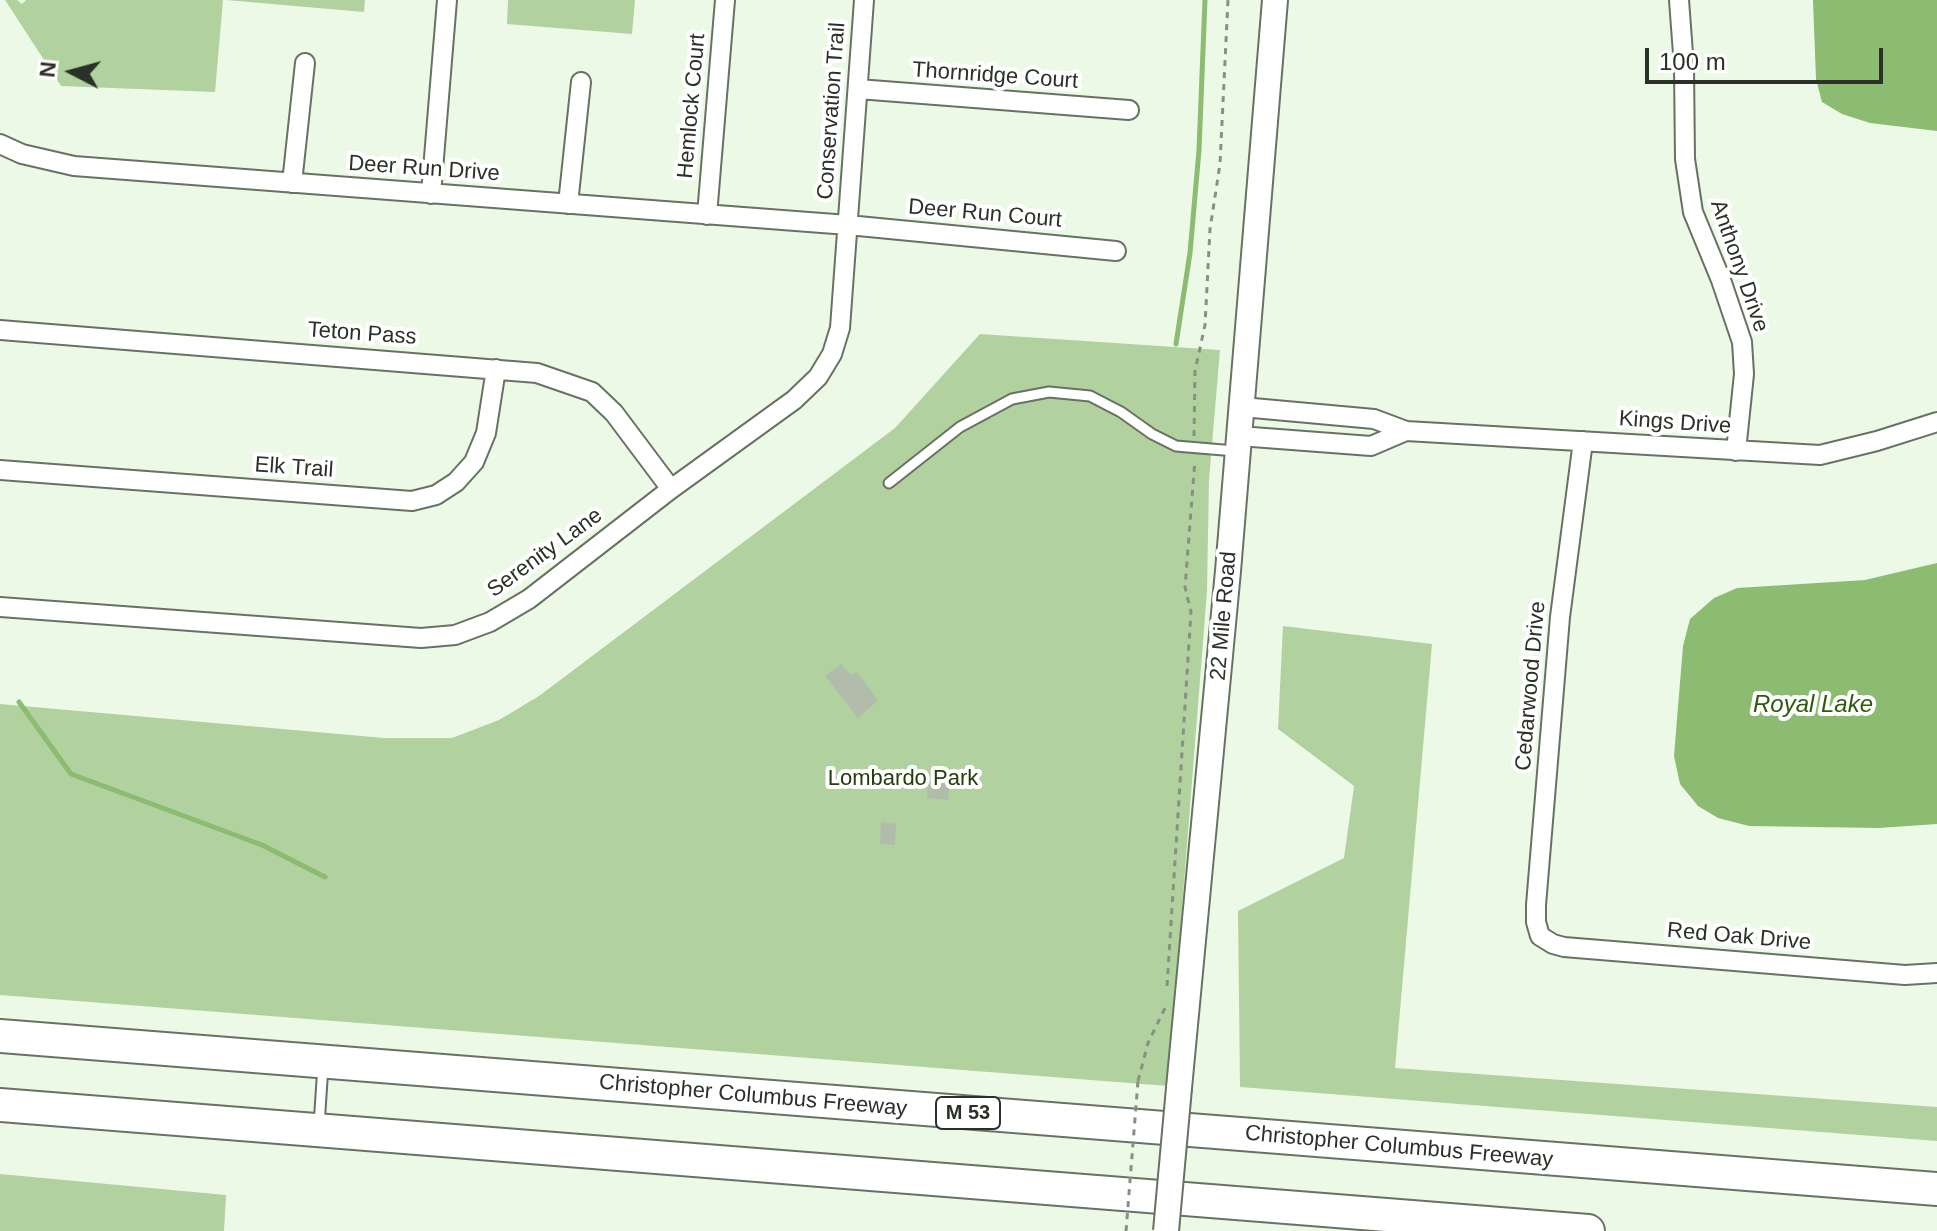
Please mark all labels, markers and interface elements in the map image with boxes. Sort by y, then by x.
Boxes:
street label: Conservation Trail [813,21,851,201]
north arrow [32,32,112,112]
street label: Hemlock Court [673,32,711,180]
scale bar [1649,32,1887,82]
text: 100 m [1659,48,1726,75]
street label: Thornridge Court [911,57,1079,95]
text: N [34,60,61,79]
street label: Deer Run Drive [347,151,501,187]
street label: Deer Run Court [907,194,1063,234]
street label: Anthony Drive [1704,196,1774,336]
street label: Teton Pass [307,317,417,351]
street label: Kings Drive [1618,406,1732,440]
street label: Elk Trail [254,452,334,484]
street label: Serenity Lane [482,502,608,604]
street label: 22 Mile Road [1205,550,1243,682]
street label: Cedarwood Drive [1510,600,1552,772]
water label: Royal Lake [1753,691,1873,719]
park label: Lombardo Park [828,766,978,792]
street label: Red Oak Drive [1666,918,1812,956]
street label: Christopher Columbus Freeway [598,1069,908,1123]
road number: M 53 [936,1097,1000,1129]
street label: Christopher Columbus Freeway [1244,1120,1554,1174]

